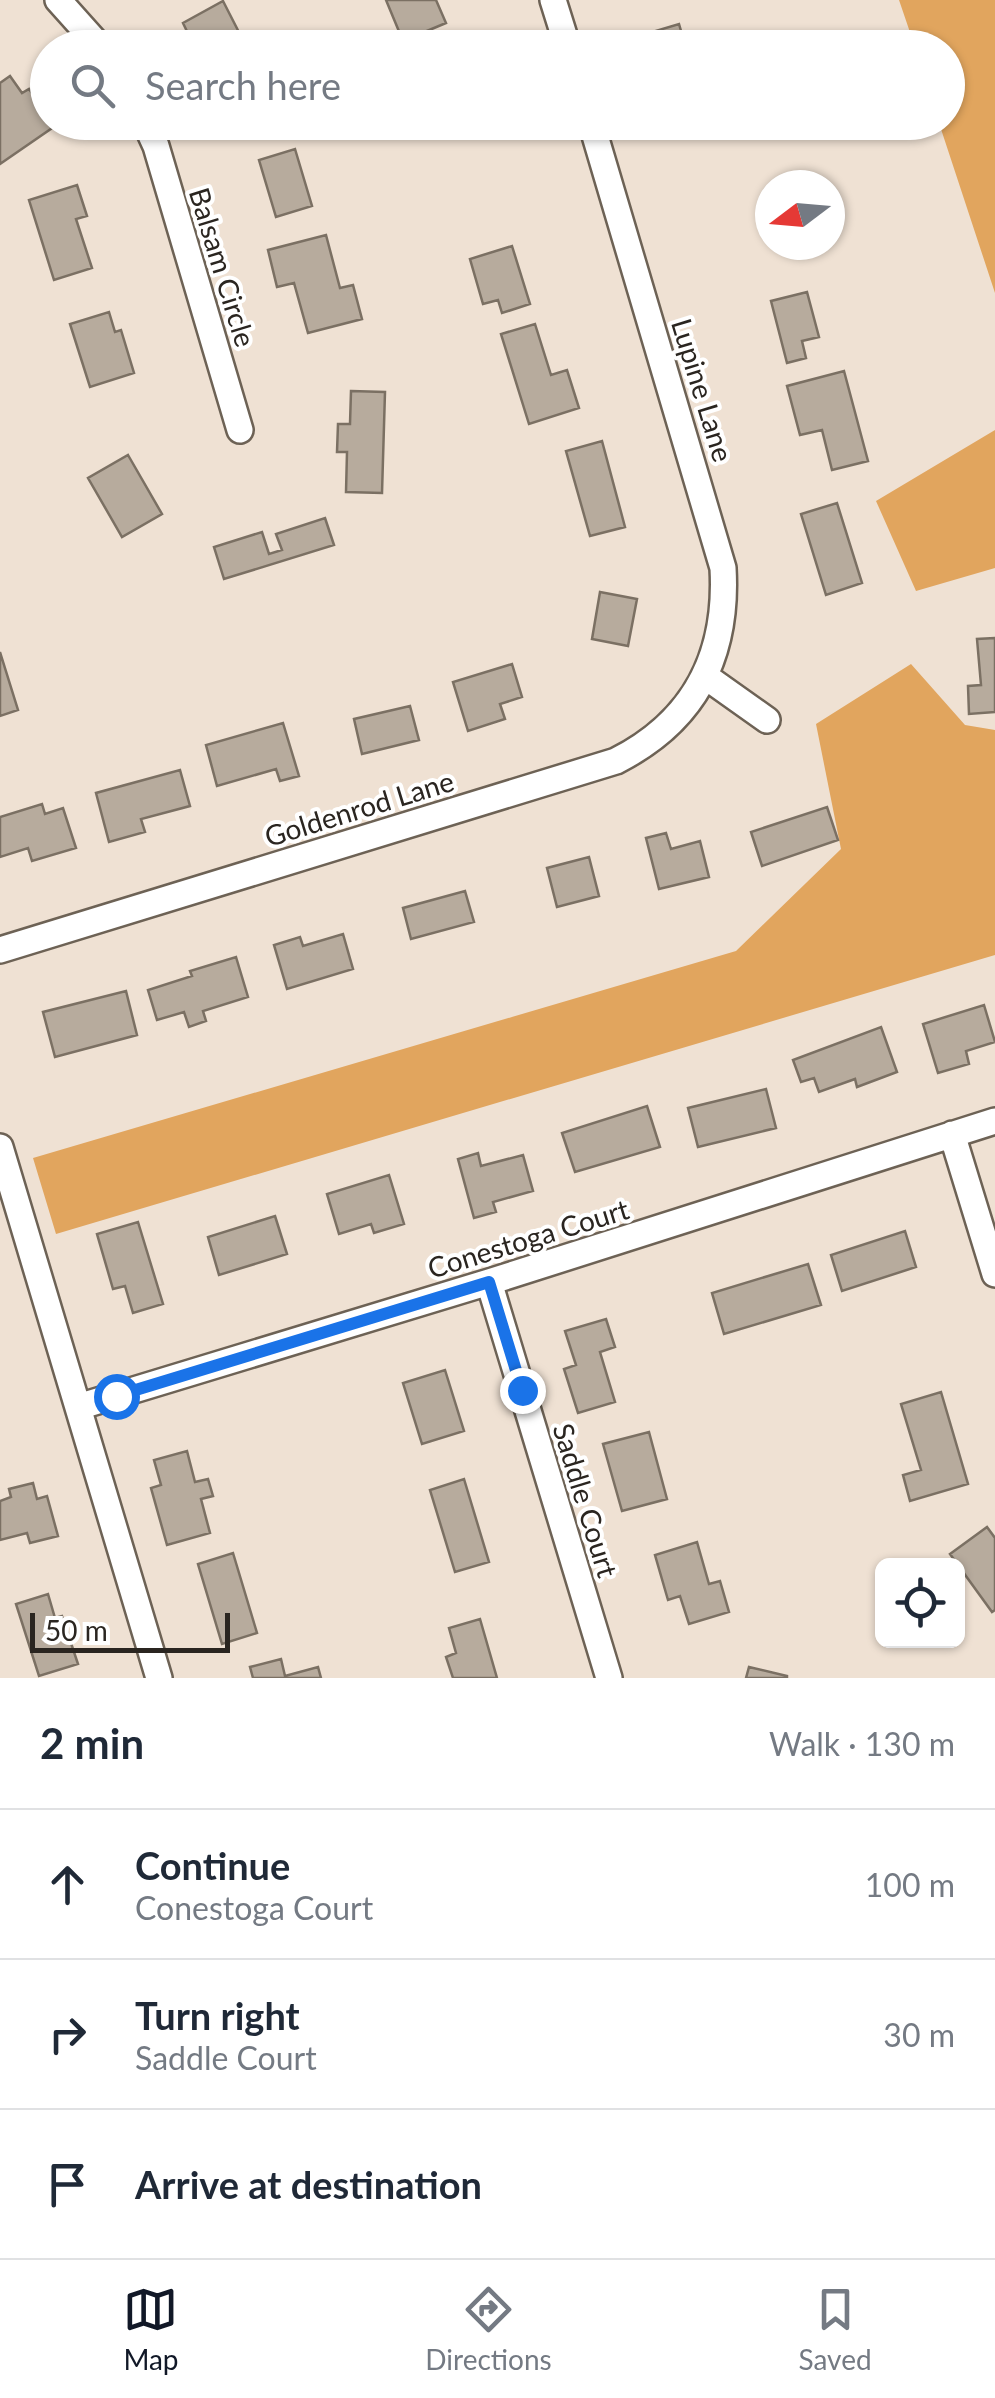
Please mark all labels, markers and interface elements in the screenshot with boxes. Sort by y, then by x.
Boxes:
search box [30,30,965,140]
icon: search [65,58,120,113]
text: Search here [145,62,341,108]
north arrow [755,170,845,260]
street label: Balsam Circle [183,183,263,351]
street label: Lupine Lane [665,314,741,466]
street label: Goldenrod Lane [260,763,458,853]
street label: Conestoga Court [423,1191,633,1285]
route end [500,1368,546,1414]
route start [94,1374,140,1420]
street label: Saddle Court [547,1419,625,1581]
map controls [875,1558,965,1648]
button: locate [875,1558,965,1648]
scale bar [30,1608,230,1652]
text: 50 m [45,1613,108,1647]
text: 2 min [40,1718,144,1768]
text: Walk · 130 m [769,1724,955,1763]
text: Continue [135,1842,290,1888]
icon: ahead [40,1857,95,1912]
text: 100 m [865,1865,955,1904]
text: Conestoga Court [135,1888,373,1927]
text: Turn right [135,1992,300,2038]
icon: right [40,2007,95,2062]
text: 30 m [883,2015,955,2054]
text: Saddle Court [135,2038,317,2077]
icon: arrive [40,2157,95,2212]
text: Arrive at destination [135,2161,482,2207]
tab: Map [123,2282,179,2376]
tab: Directions [425,2282,552,2376]
tab: Saved [798,2282,872,2376]

